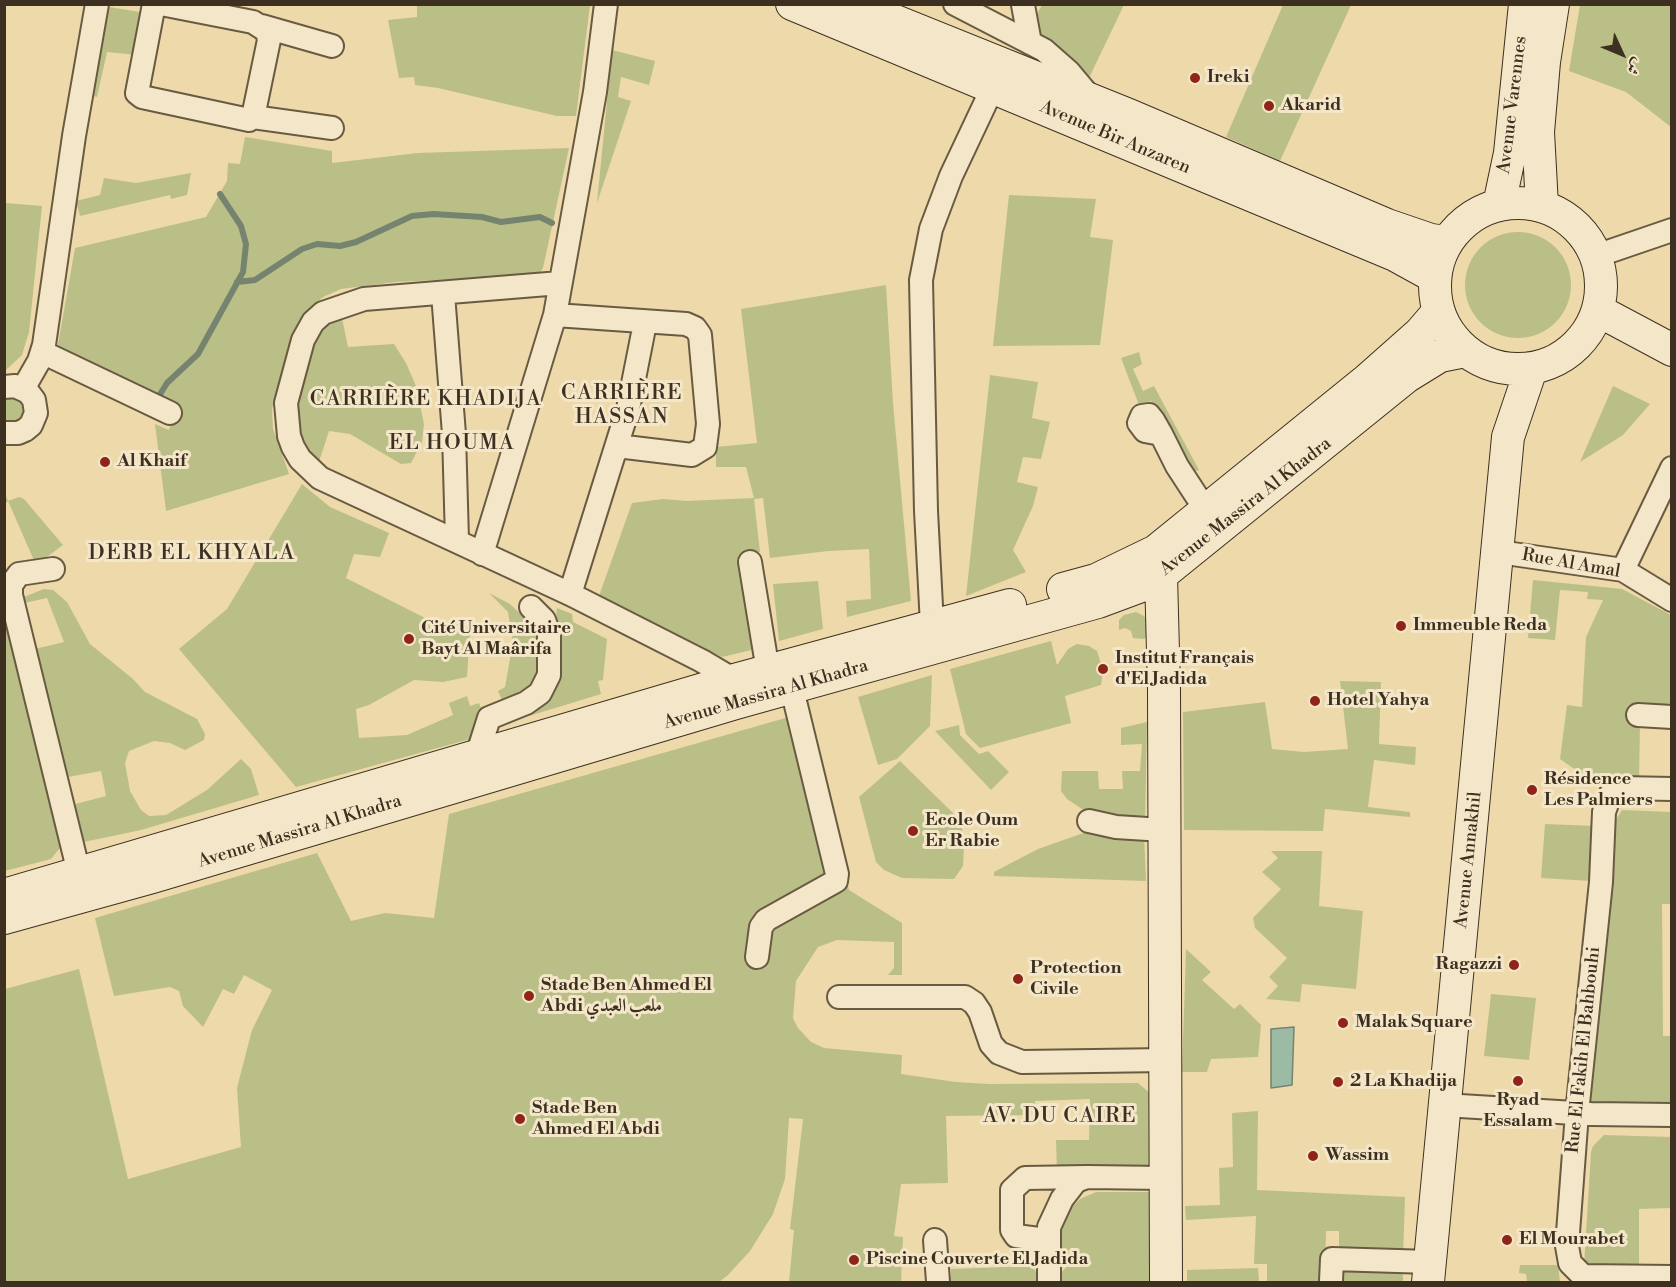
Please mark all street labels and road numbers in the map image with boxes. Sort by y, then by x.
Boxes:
street label: Avenue Varennes [1494,35,1532,175]
street label: Avenue Bir Anzaren [1037,97,1193,179]
street label: Avenue Massira Al Khadra [1156,433,1336,581]
street label: Rue Al Amal [1520,545,1622,583]
street label: Avenue Massira Al Khadra [661,655,871,735]
street label: Avenue Massira Al Khadra [196,791,404,873]
street label: Avenue Annakhil [1451,791,1487,929]
street label: Rue El Fakih El Bahbouhi [1562,946,1606,1154]

